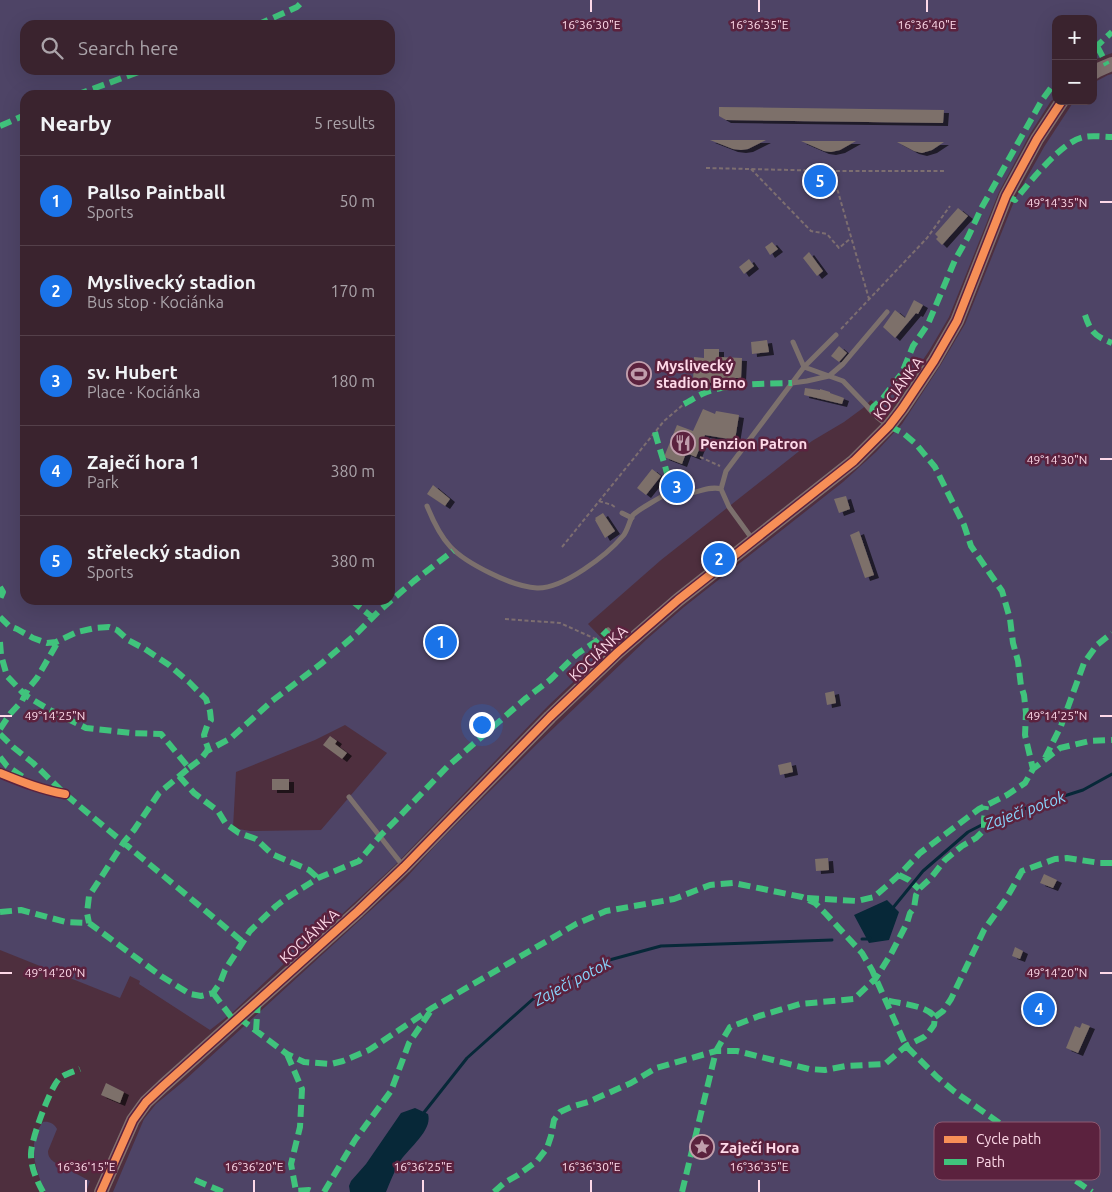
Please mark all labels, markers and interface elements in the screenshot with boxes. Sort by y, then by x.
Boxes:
map controls [1052,15,1097,105]
button: + [1052,15,1097,60]
text: 16°36'30"E [562,18,621,31]
text: 16°36'35"E [730,18,789,31]
text: 16°36'40"E [898,18,957,31]
search box [20,20,395,75]
icon: search [38,34,66,62]
text: Search here [78,37,178,59]
button: − [1052,60,1097,105]
text: Nearby [40,111,111,135]
text: 5 results [314,114,375,132]
pin: 5 [804,162,836,200]
text: Pallso Paintball [87,181,225,203]
text: 1 [51,192,61,210]
text: 50 m [339,192,375,210]
text: 49°14'35"N [1027,196,1087,209]
text: Sports [87,203,133,221]
text: Myslivecký stadion [87,271,256,293]
text: 2 [51,282,61,300]
text: 170 m [330,282,375,300]
text: Bus stop · Kociánka [87,293,224,311]
street label: KOCIÁNKA [870,353,927,423]
place label: Myslivecký stadion Brno [656,357,746,391]
text: sv. Hubert [87,361,178,383]
sports icon: Myslivecký stadion Brno [626,361,652,387]
text: 3 [51,372,61,390]
text: 180 m [330,372,375,390]
text: Place · Kociánka [87,383,200,401]
restaurant icon: Penzion Patron [670,430,696,456]
place label: Penzion Patron [700,435,807,452]
text: Zaječí hora 1 [87,451,200,473]
text: 49°14'30"N [1027,453,1087,466]
text: 4 [51,462,61,480]
text: 380 m [330,462,375,480]
pin: 3 [661,468,693,506]
text: Park [87,473,119,491]
pin: 2 [703,540,735,578]
text: střelecký stadion [87,541,241,563]
text: 5 [51,552,61,570]
text: 380 m [330,552,375,570]
text: Sports [87,563,133,581]
street label: KOCIÁNKA [565,622,631,684]
pin: 1 [425,623,457,661]
text: 49°14'25"N [25,709,85,722]
text: 49°14'25"N [1027,709,1087,722]
your location [469,712,495,738]
water label: Zaječí potok [981,787,1069,833]
street label: KOCIÁNKA [276,905,342,967]
water label: Zaječí potok [530,953,614,1009]
text: 49°14'20"N [25,966,85,979]
text: 49°14'20"N [1027,966,1087,979]
pin: 4 [1023,990,1055,1028]
legend [934,1122,1100,1180]
text: Cycle path [976,1131,1041,1147]
place icon: Zaječí Hora [689,1134,715,1160]
place label: Zaječí Hora [720,1139,800,1156]
text: Path [976,1154,1005,1170]
text: 16°36'15"E [57,1160,116,1173]
text: 16°36'20"E [225,1160,284,1173]
text: 16°36'25"E [394,1160,453,1173]
text: 16°36'30"E [562,1160,621,1173]
text: 16°36'35"E [730,1160,789,1173]

